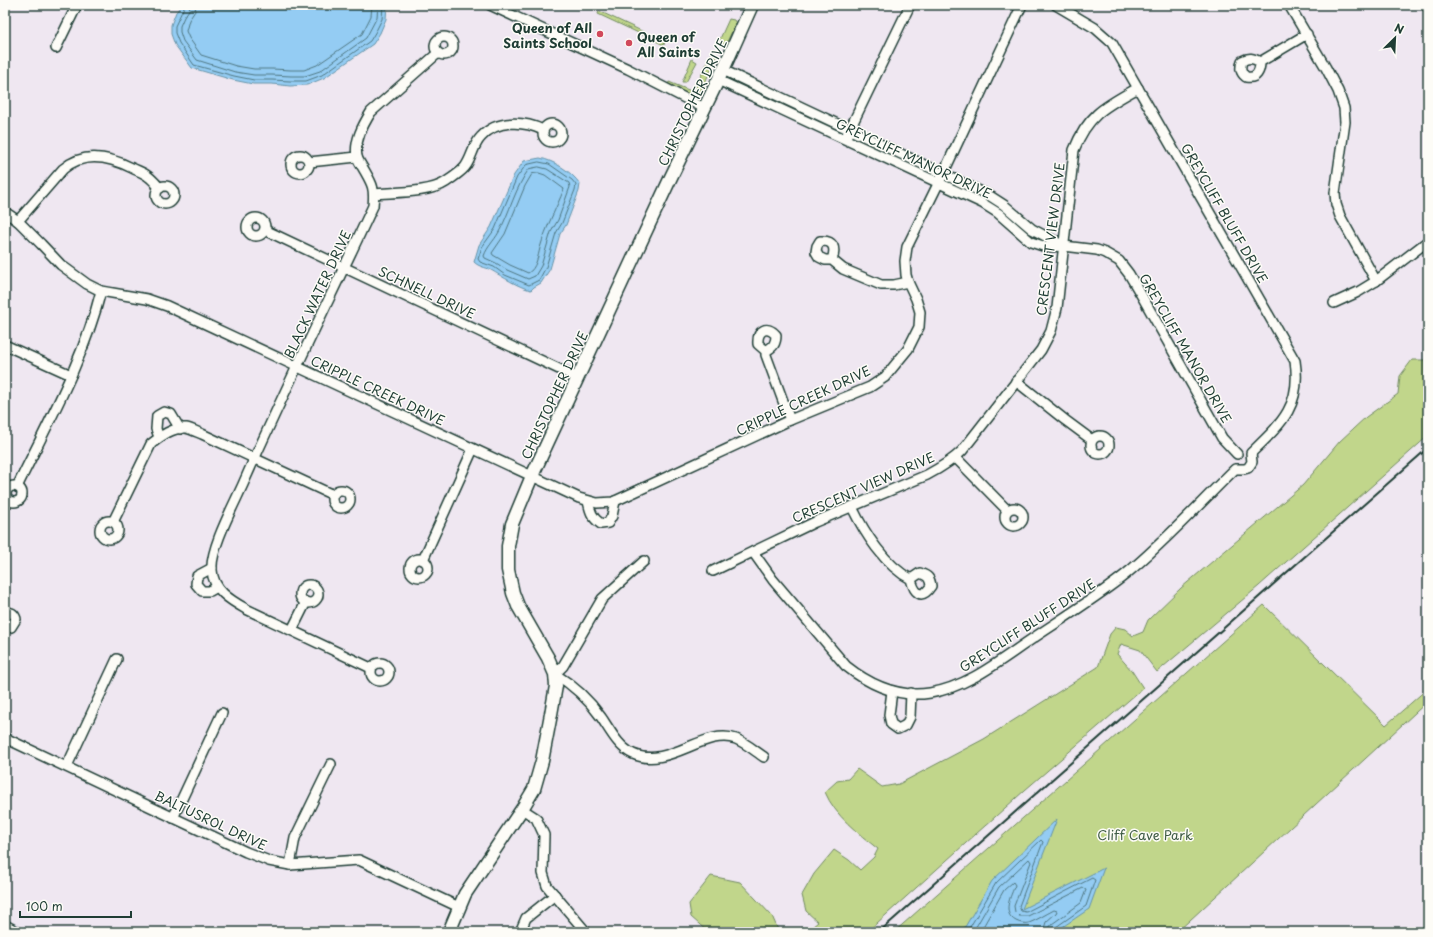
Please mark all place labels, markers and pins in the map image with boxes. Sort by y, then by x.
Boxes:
place label: Queen of All Saints School [503,18,592,52]
place label: Queen of All Saints [636,27,700,61]
marker: Queen of All Saints School [595,29,605,39]
marker: Queen of All Saints [624,38,634,48]

